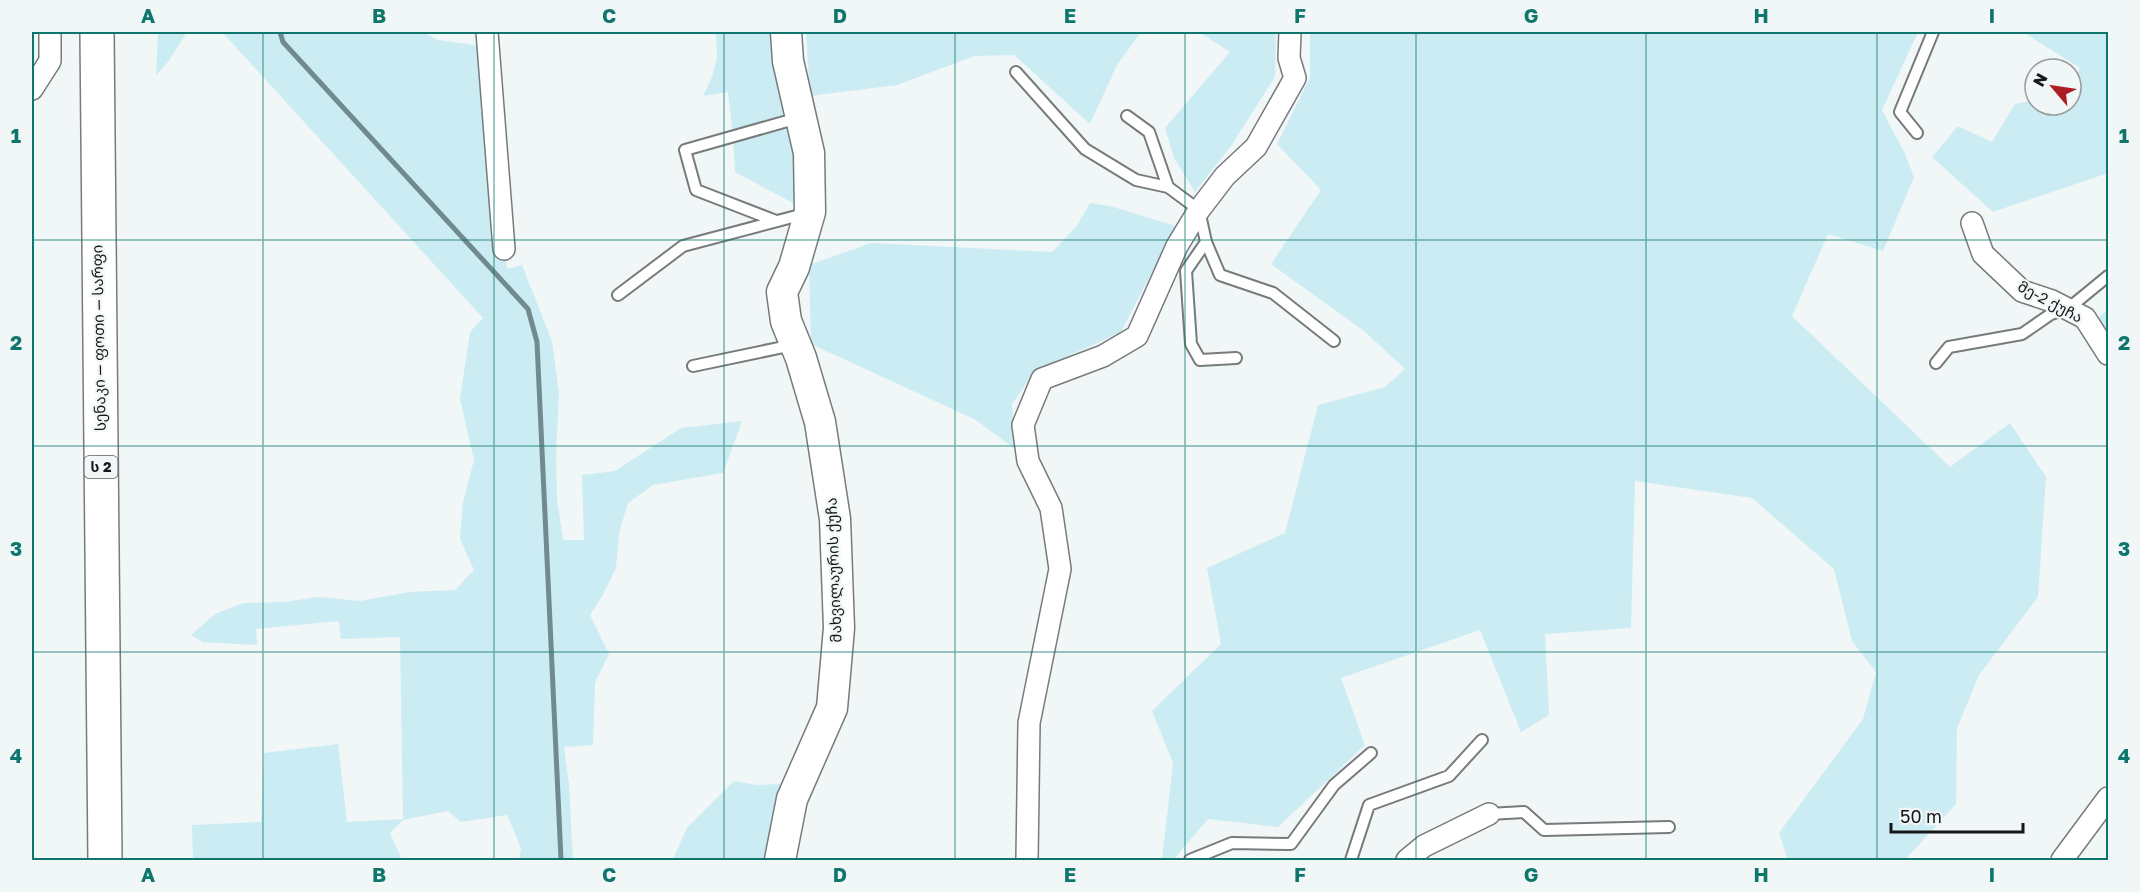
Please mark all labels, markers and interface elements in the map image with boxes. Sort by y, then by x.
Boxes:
text: A [141,3,155,27]
text: B [372,3,386,27]
text: C [602,3,616,27]
text: D [833,3,847,27]
text: E [1064,3,1076,27]
text: F [1294,3,1306,27]
text: G [1524,3,1538,27]
text: H [1753,3,1769,27]
text: I [1989,3,1995,27]
north arrow [2023,57,2083,117]
text: N [2028,70,2052,90]
text: 1 [11,123,21,147]
text: 1 [2119,123,2129,147]
street label: სენაკი — ფოთი — სარფი [87,245,110,431]
street label: მე-2 ქუჩა [2015,277,2086,327]
text: 2 [10,330,22,354]
text: 2 [2118,330,2130,354]
road number: ს 2 [84,456,118,478]
street label: მახვილაურის ქუჩა [821,497,846,643]
text: 3 [10,536,22,560]
text: 3 [2118,536,2130,560]
text: 4 [10,743,22,767]
text: 4 [2118,743,2130,767]
scale bar [1891,796,2023,834]
text: 50 m [1900,805,1942,827]
text: A [141,862,155,886]
text: B [372,862,386,886]
text: C [602,862,616,886]
text: D [833,862,847,886]
text: E [1064,862,1076,886]
text: F [1294,862,1306,886]
text: G [1524,862,1538,886]
text: H [1753,862,1769,886]
text: I [1989,862,1995,886]

